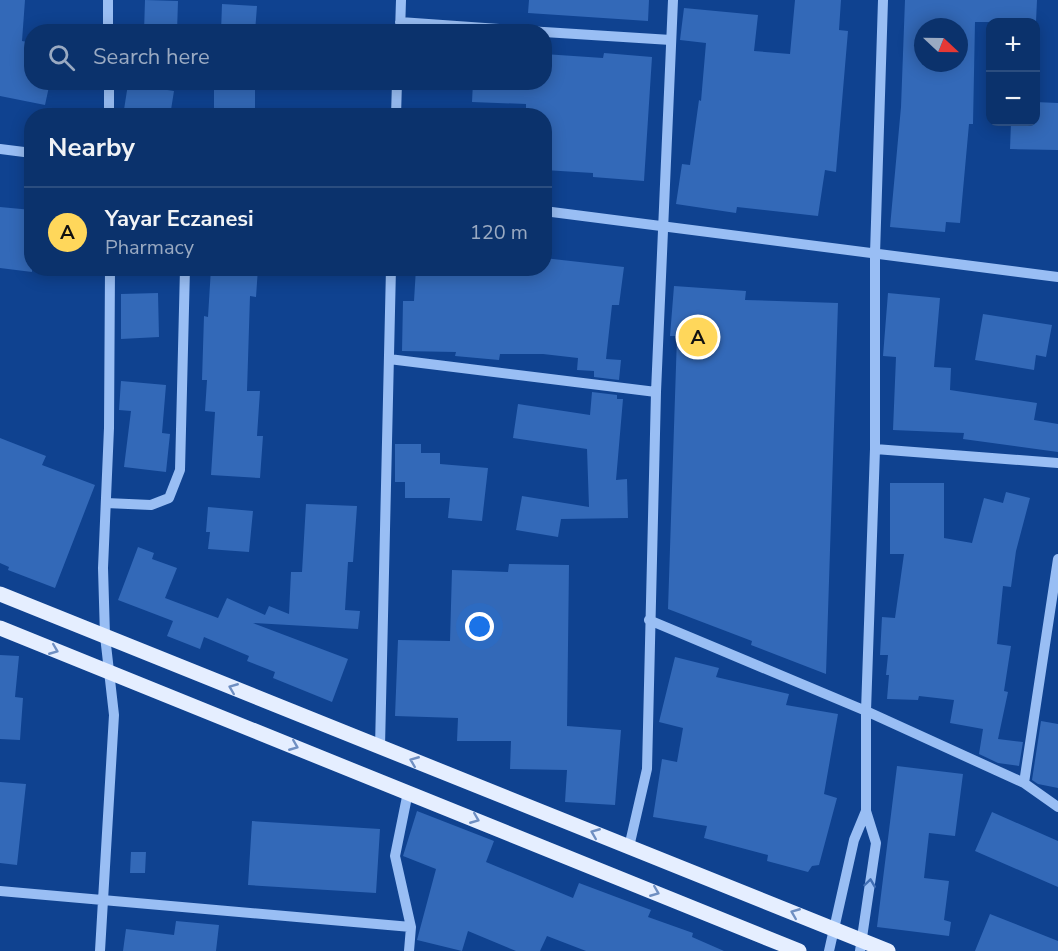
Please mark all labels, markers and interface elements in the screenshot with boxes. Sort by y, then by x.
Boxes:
north arrow [914,18,968,72]
map controls [986,18,1040,126]
button: + [986,18,1040,72]
search box [24,24,552,90]
icon: search [45,41,78,74]
text: Search here [93,42,210,72]
button: − [986,72,1040,126]
text: Nearby [48,130,135,165]
text: Yayar Eczanesi [105,204,254,234]
text: A [60,219,75,246]
text: 120 m [470,219,528,246]
text: Pharmacy [105,234,194,261]
pin: A [678,314,718,360]
your location [465,612,494,641]
one-way arrow [48,643,59,655]
one-way arrow [228,683,239,695]
one-way arrow [288,739,299,751]
one-way arrow [409,756,420,768]
one-way arrow [469,812,480,824]
one-way arrow [590,828,601,840]
one-way arrow [864,878,876,887]
one-way arrow [649,885,660,897]
one-way arrow [791,908,802,920]

